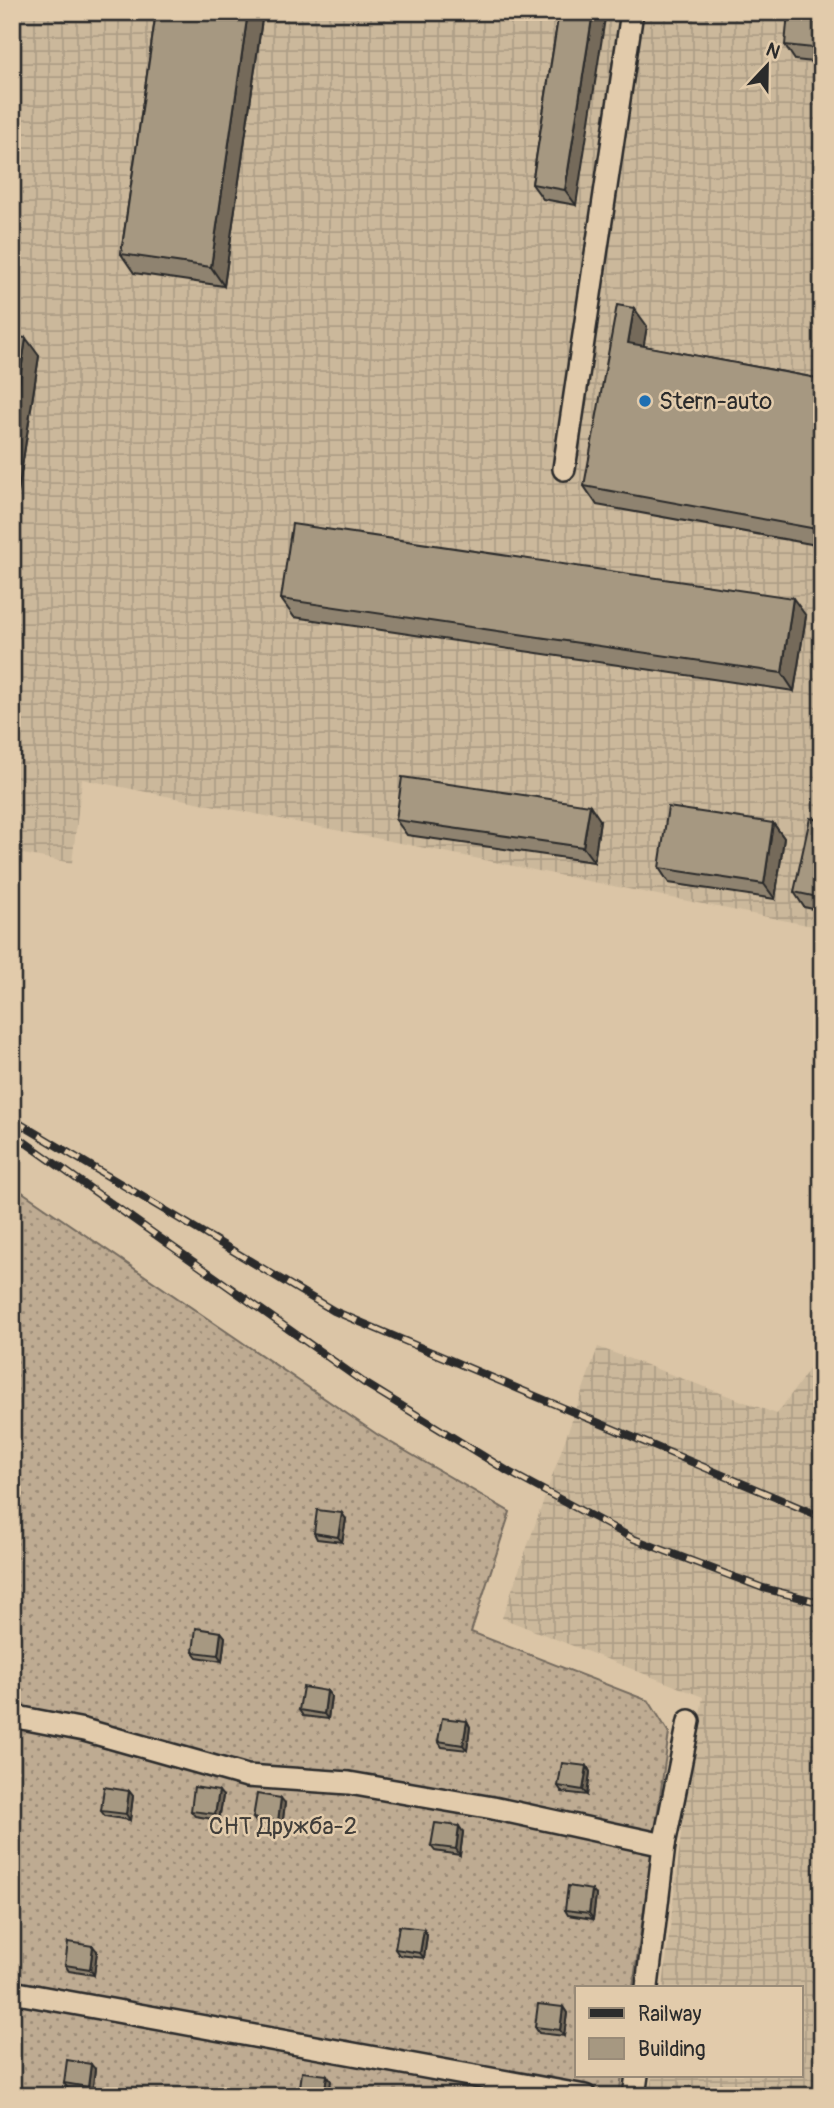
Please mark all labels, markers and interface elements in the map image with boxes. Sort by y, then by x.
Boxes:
north arrow [732,32,802,102]
text: N [763,38,784,65]
place label: Stern-auto [659,387,772,416]
marker: Stern-auto [637,393,653,409]
park label: СНТ Дружба-2 [209,1812,357,1841]
legend [575,1986,802,2076]
text: Railway [638,2001,702,2028]
text: Building [638,2036,705,2063]

